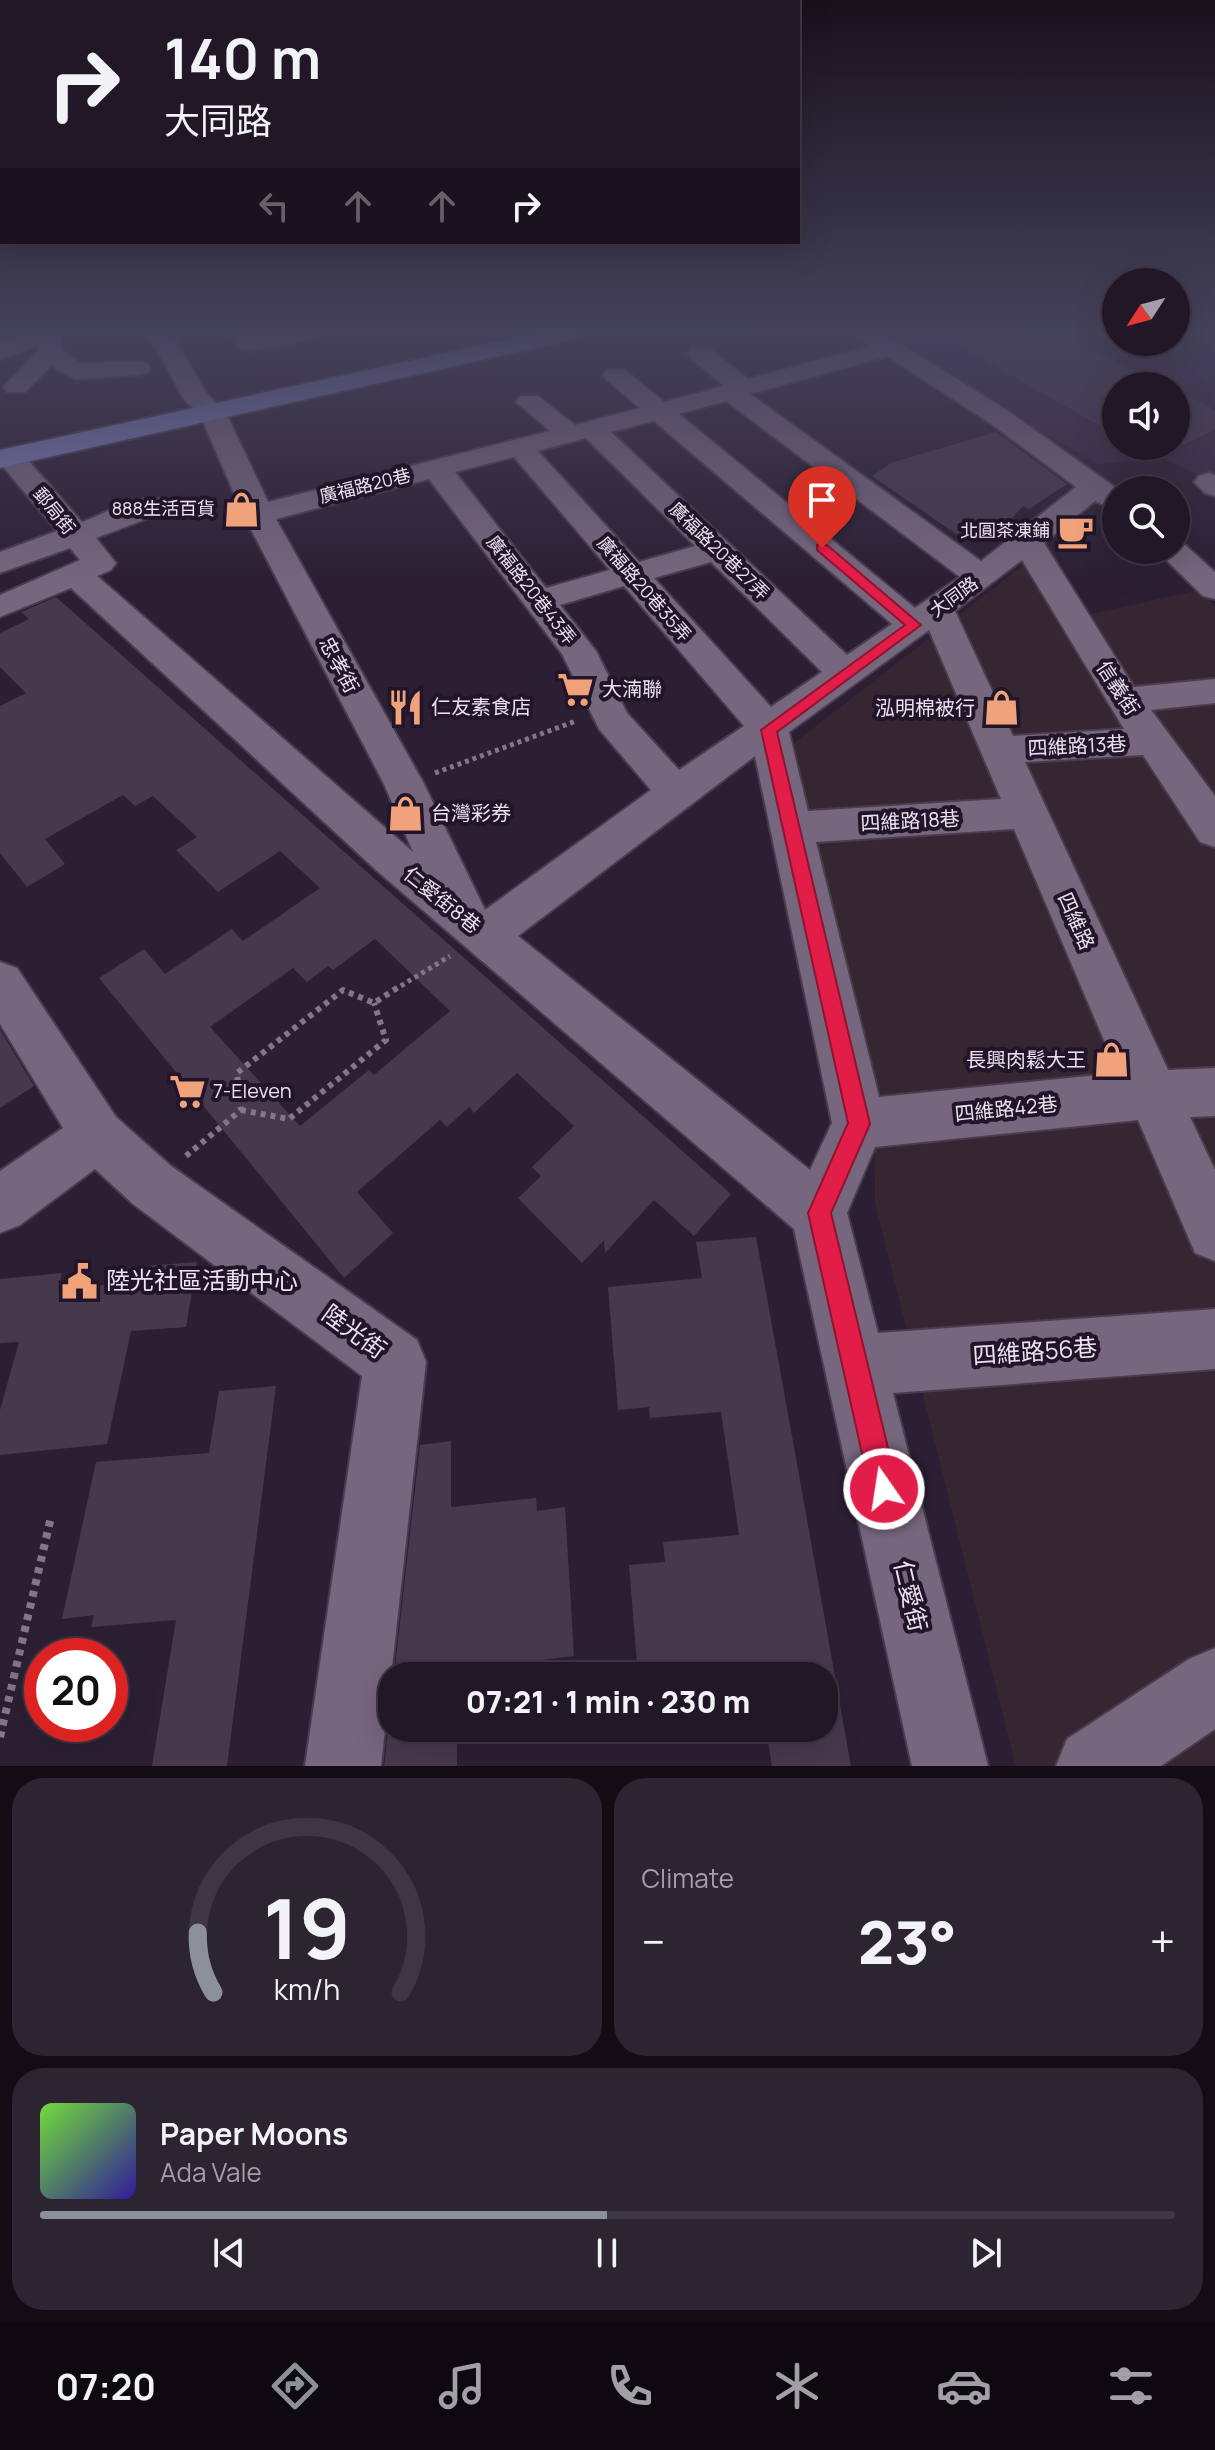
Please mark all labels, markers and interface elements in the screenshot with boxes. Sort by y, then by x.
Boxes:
text: 140 m [164,19,321,96]
icon: right [32,32,136,136]
text: 大同路 [164,96,272,145]
icon: left [252,184,296,228]
icon: ahead [336,184,380,228]
icon: ahead [420,184,464,228]
icon: right [504,184,548,228]
north arrow [1102,268,1190,356]
map controls [1102,268,1190,564]
button: sound [1102,372,1190,460]
street label: 廣福路20巷 [317,462,413,508]
pin [788,466,856,548]
button: search [1102,476,1190,564]
icon: arrive [800,478,844,522]
street label: 郵局街 [28,482,81,539]
shop icon: 888生活百貨 [222,490,260,528]
place label: 888生活百貨 [112,496,215,520]
street label: 廣福路20巷27弄 [664,496,775,604]
cafe icon: 北圓茶凍鋪 [1057,512,1095,550]
place label: 北圓茶凍鋪 [960,518,1050,542]
street label: 廣福路20巷43弄 [482,530,582,649]
street label: 廣福路20巷35弄 [593,531,697,646]
street label: 大同路 [925,571,982,622]
street label: 忠孝街 [313,632,365,698]
street label: 信義街 [1091,655,1146,720]
supermarket icon: 大湳聯 [557,670,595,708]
place label: 大湳聯 [602,675,662,702]
restaurant icon: 仁友素食店 [386,688,424,726]
shop icon: 泓明棉被行 [982,689,1020,727]
place label: 仁友素食店 [431,693,531,720]
place label: 泓明棉被行 [875,694,975,721]
street label: 四維路13巷 [1027,729,1127,762]
shop icon: 台灣彩券 [386,794,424,832]
place label: 台灣彩券 [431,799,511,826]
street label: 四維路18巷 [860,804,960,837]
street label: 仁愛街8巷 [398,860,486,939]
street label: 四維路 [1052,888,1101,954]
shop icon: 長興肉鬆大王 [1093,1041,1131,1079]
place label: 長興肉鬆大王 [966,1046,1086,1073]
supermarket icon: 7-Eleven [168,1072,206,1110]
place label: 7-Eleven [213,1077,292,1104]
street label: 四維路42巷 [953,1090,1059,1127]
public building icon: 陸光社區活動中心 [61,1262,99,1300]
place label: 陸光社區活動中心 [106,1263,298,1296]
street label: 陸光街 [316,1296,394,1365]
street label: 四維路56巷 [972,1330,1098,1371]
position arrow [842,1447,926,1531]
street label: 仁愛街 [887,1557,936,1634]
speed limit sign: 20 [24,1638,128,1742]
text: 07:21 · 1 min · 230 m [466,1681,750,1722]
text: Climate [642,1860,734,1896]
text: 19 [263,1870,351,1984]
text: 23° [858,1900,957,1982]
text: − [642,1911,665,1971]
text: + [1150,1911,1175,1971]
text: km/h [274,1970,340,2009]
text: Paper Moons [160,2113,348,2154]
text: Ada Vale [160,2154,262,2190]
icon: previous [207,2231,251,2275]
icon: pause [585,2231,629,2275]
icon: next [964,2231,1008,2275]
icon: directions [267,2358,323,2414]
icon: music [434,2358,490,2414]
icon: phone [602,2358,658,2414]
icon: climate [769,2358,825,2414]
icon: car [936,2358,992,2414]
icon: filters [1103,2358,1159,2414]
text: 07:20 [56,2362,156,2411]

